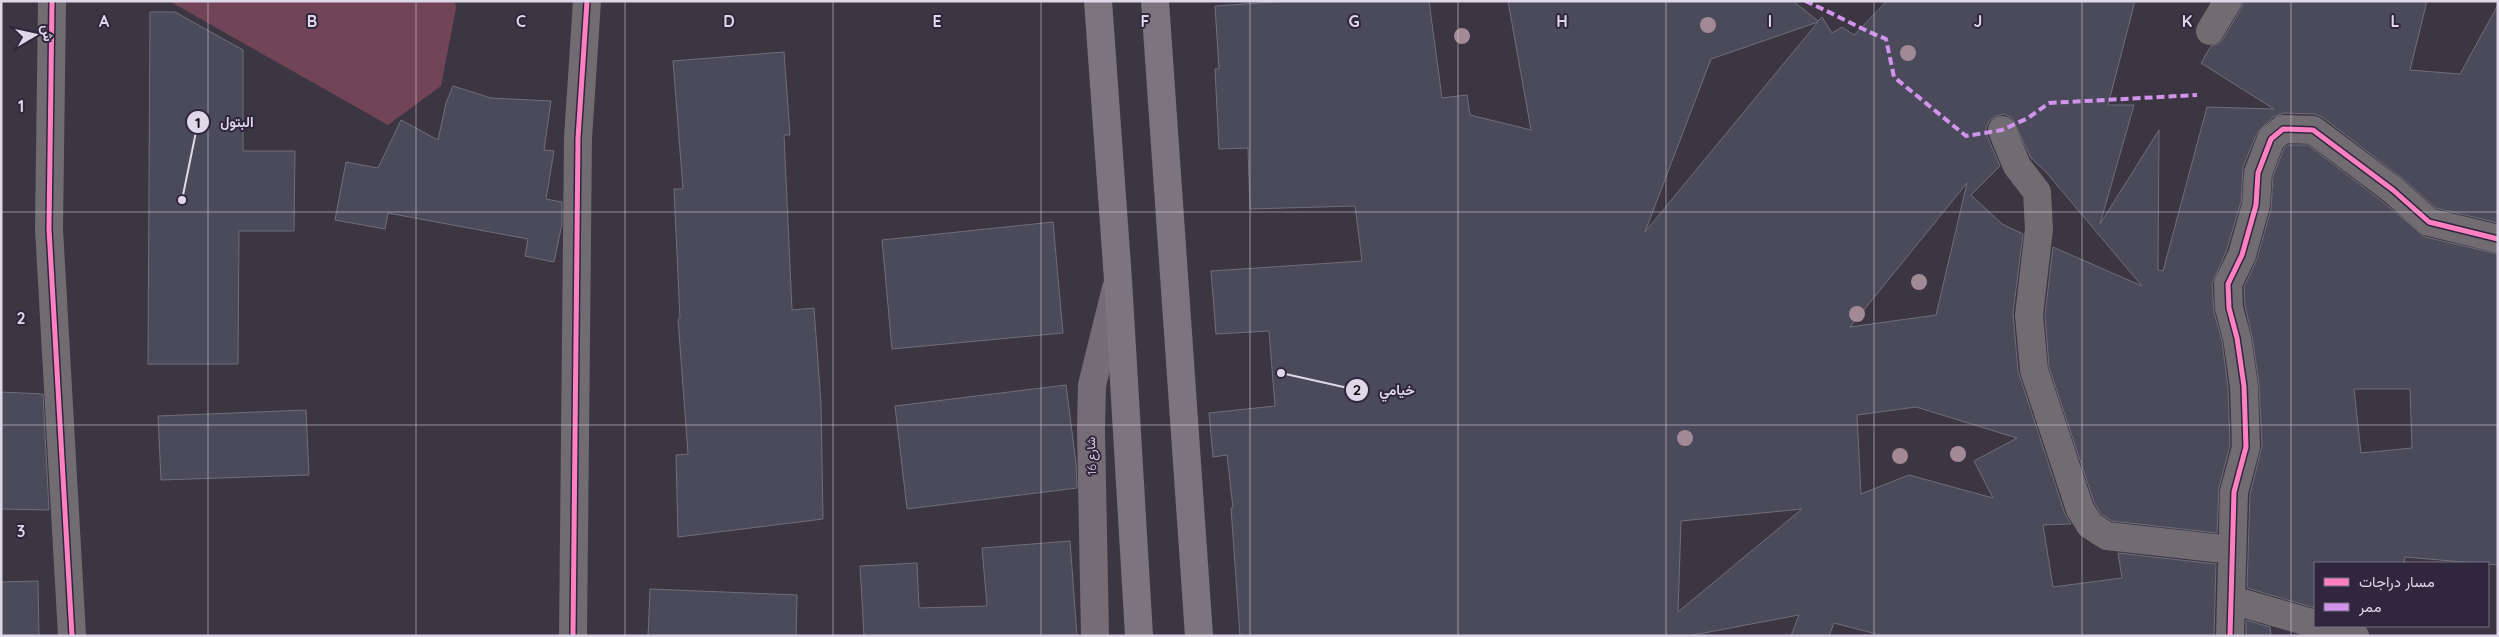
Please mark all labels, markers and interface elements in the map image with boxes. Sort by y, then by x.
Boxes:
north arrow [10,10,60,60]
text: A [99,11,110,31]
text: B [307,11,317,31]
text: C [516,11,526,31]
text: D [723,11,735,31]
text: E [932,11,942,31]
text: F [1141,11,1150,31]
text: G [1348,11,1360,31]
text: H [1556,11,1568,31]
text: I [1768,11,1772,31]
text: J [1974,11,1982,31]
text: K [2182,11,2192,31]
text: L [2391,11,2400,31]
text: ش [38,23,58,43]
text: 1 [18,96,24,116]
callout: البتول [185,108,263,137]
text: 1 [195,113,201,132]
text: البتول [220,113,254,131]
text: 2 [16,308,26,328]
callout: خيامي [1344,375,1425,404]
text: 2 [1353,380,1361,399]
text: خيامي [1379,381,1415,402]
street label: شارع 16 [1083,437,1101,475]
text: 3 [17,521,25,541]
legend [2314,562,2489,627]
text: مسار دراجات [2359,572,2435,591]
text: ممر [2358,597,2381,616]

